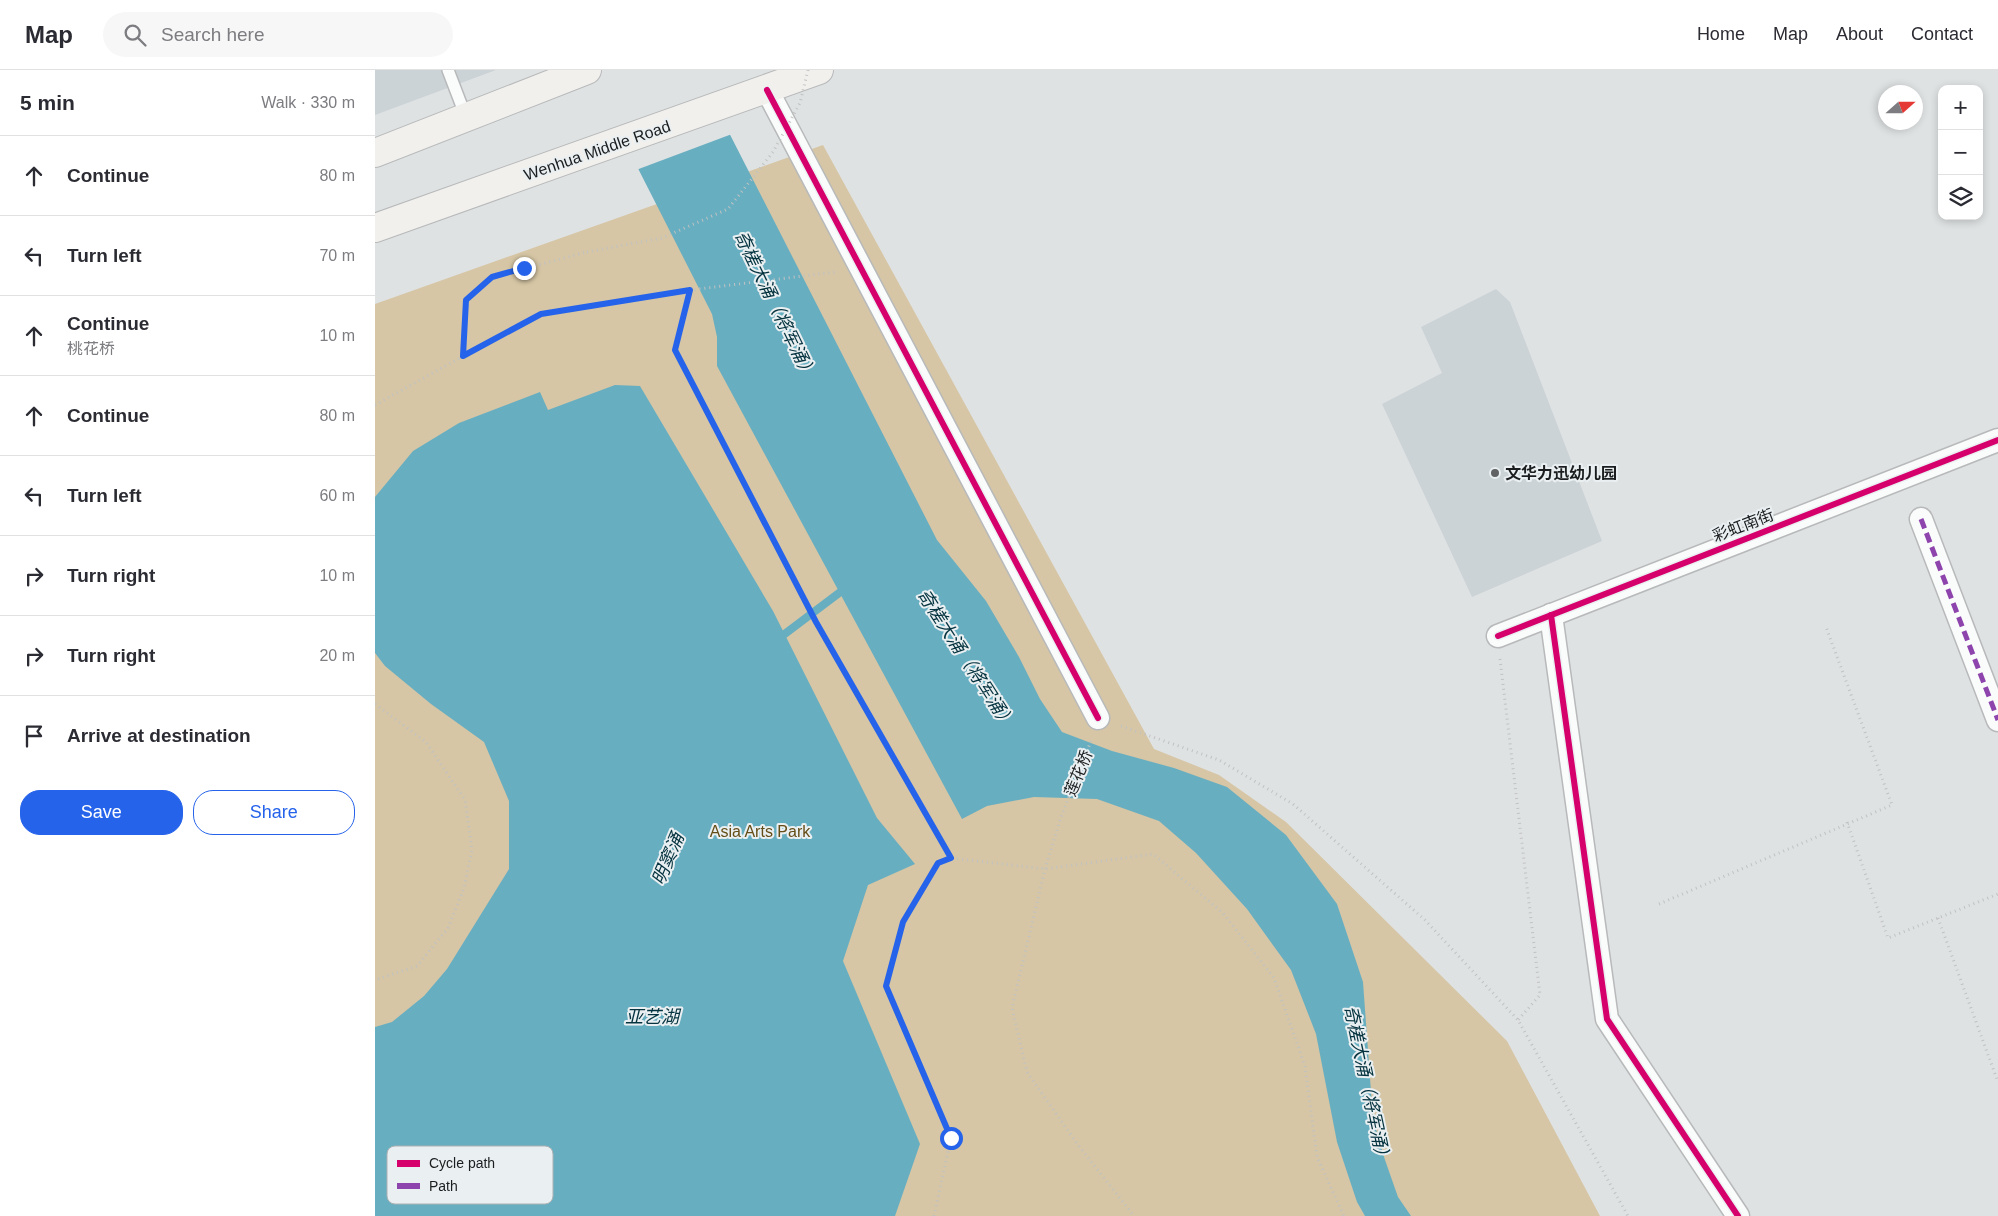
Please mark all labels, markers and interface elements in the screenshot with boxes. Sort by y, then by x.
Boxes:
search box [103,12,453,57]
text: Map [25,21,73,48]
icon: search [121,21,149,49]
text: Search here [161,24,265,45]
text: Home [1697,24,1745,44]
text: Map [1773,24,1808,44]
text: About [1836,24,1883,44]
text: Contact [1911,24,1973,44]
north arrow [1878,85,1923,130]
map controls [1938,85,1983,220]
button: + [1938,85,1983,130]
text: 5 min [20,91,75,114]
text: Walk · 330 m [261,94,355,111]
street label: Wenhua Middle Road [522,117,673,184]
button: − [1938,130,1983,175]
icon: ahead [20,162,48,190]
text: Continue [67,165,149,186]
text: 80 m [319,167,355,184]
button: layers [1938,175,1983,220]
water label: 奇槎大涌（将军涌） [731,228,819,382]
icon: left [20,242,48,270]
text: Turn left [67,245,142,266]
text: 70 m [319,247,355,264]
route end [513,257,536,280]
text: Continue [67,313,149,334]
icon: ahead [20,322,48,350]
text: 10 m [319,327,355,344]
text: 桃花桥 [67,340,115,357]
icon: ahead [20,402,48,430]
text: Continue [67,405,149,426]
text: 80 m [319,407,355,424]
place label: 文华力迅幼儿园 [1505,464,1617,482]
marker: 文华力迅幼儿园 [1489,467,1501,479]
icon: left [20,482,48,510]
text: Turn left [67,485,142,506]
text: 60 m [319,487,355,504]
street label: 彩虹南街 [1710,506,1776,545]
icon: right [20,562,48,590]
text: Turn right [67,565,155,586]
text: 10 m [319,567,355,584]
water label: 奇槎大涌（将军涌） [913,586,1019,732]
icon: right [20,642,48,670]
text: Turn right [67,645,155,666]
text: 20 m [319,647,355,664]
icon: arrive [20,722,48,750]
text: Arrive at destination [67,725,251,746]
street label: 莲花桥 [1062,748,1095,799]
button: Save [20,790,183,835]
button: Share [193,790,355,835]
park label: Asia Arts Park [710,823,811,840]
water label: 明窦涌 [648,828,689,888]
water label: 奇槎大涌（将军涌） [1340,1004,1394,1166]
water label: 亚艺湖 [625,1007,682,1027]
route start [940,1127,963,1150]
legend [387,1146,553,1204]
text: Cycle path [429,1155,495,1171]
text: Path [429,1178,458,1194]

